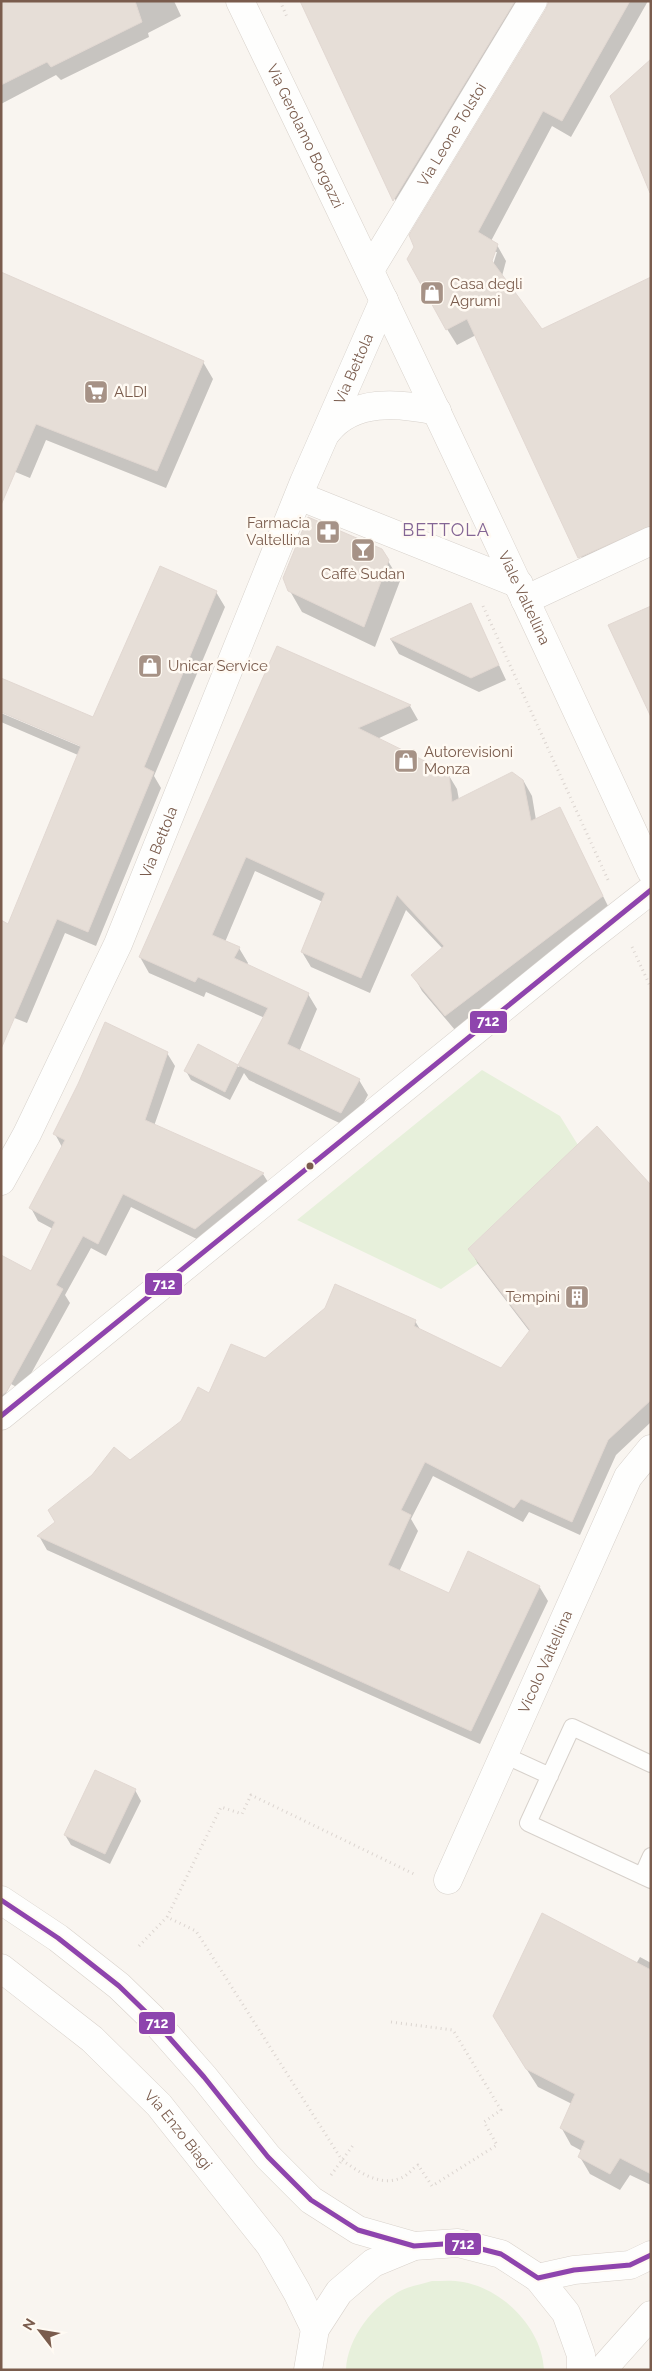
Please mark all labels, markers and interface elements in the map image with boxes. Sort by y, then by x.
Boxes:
street label: Via Gerolamo Borgazzi [263,61,347,211]
street label: Via Leone Tolstoi [414,80,490,190]
place label: Casa degli Agrumi [450,275,522,310]
shop icon: Casa degli Agrumi [419,280,445,306]
street label: Via Bettola [330,331,377,407]
supermarket icon: ALDI [83,379,109,405]
place label: ALDI [114,383,147,401]
place label: Farmacia Valtellina [246,514,310,549]
pharmacy icon: Farmacia Valtellina [315,519,341,545]
district label: BETTOLA [402,519,490,540]
bar icon: Caffè Sudan [350,537,376,563]
street label: Viale Valtellina [494,548,554,648]
place label: Caffè Sudan [321,565,405,583]
shop icon: Unicar Service [137,653,163,679]
place label: Unicar Service [168,657,268,675]
place label: Autorevisioni Monza [424,743,513,778]
shop icon: Autorevisioni Monza [393,748,419,774]
street label: Via Bettola [137,804,181,881]
line badge: 712 [469,1010,508,1034]
text: 712 [477,1013,499,1029]
unlabelled marker [305,1161,315,1171]
line badge: 712 [144,1272,183,1296]
text: 712 [153,1276,175,1292]
building icon: Tempini [564,1284,590,1310]
place label: Tempini [505,1288,560,1306]
street label: Vicolo Valtellina [515,1608,576,1716]
line badge: 712 [138,2011,176,2035]
text: 712 [146,2015,168,2031]
street label: Via Enzo Biagi [140,2087,216,2173]
line badge: 712 [444,2232,482,2256]
text: 712 [452,2236,474,2252]
north arrow [15,2306,65,2356]
text: N [19,2316,38,2333]

